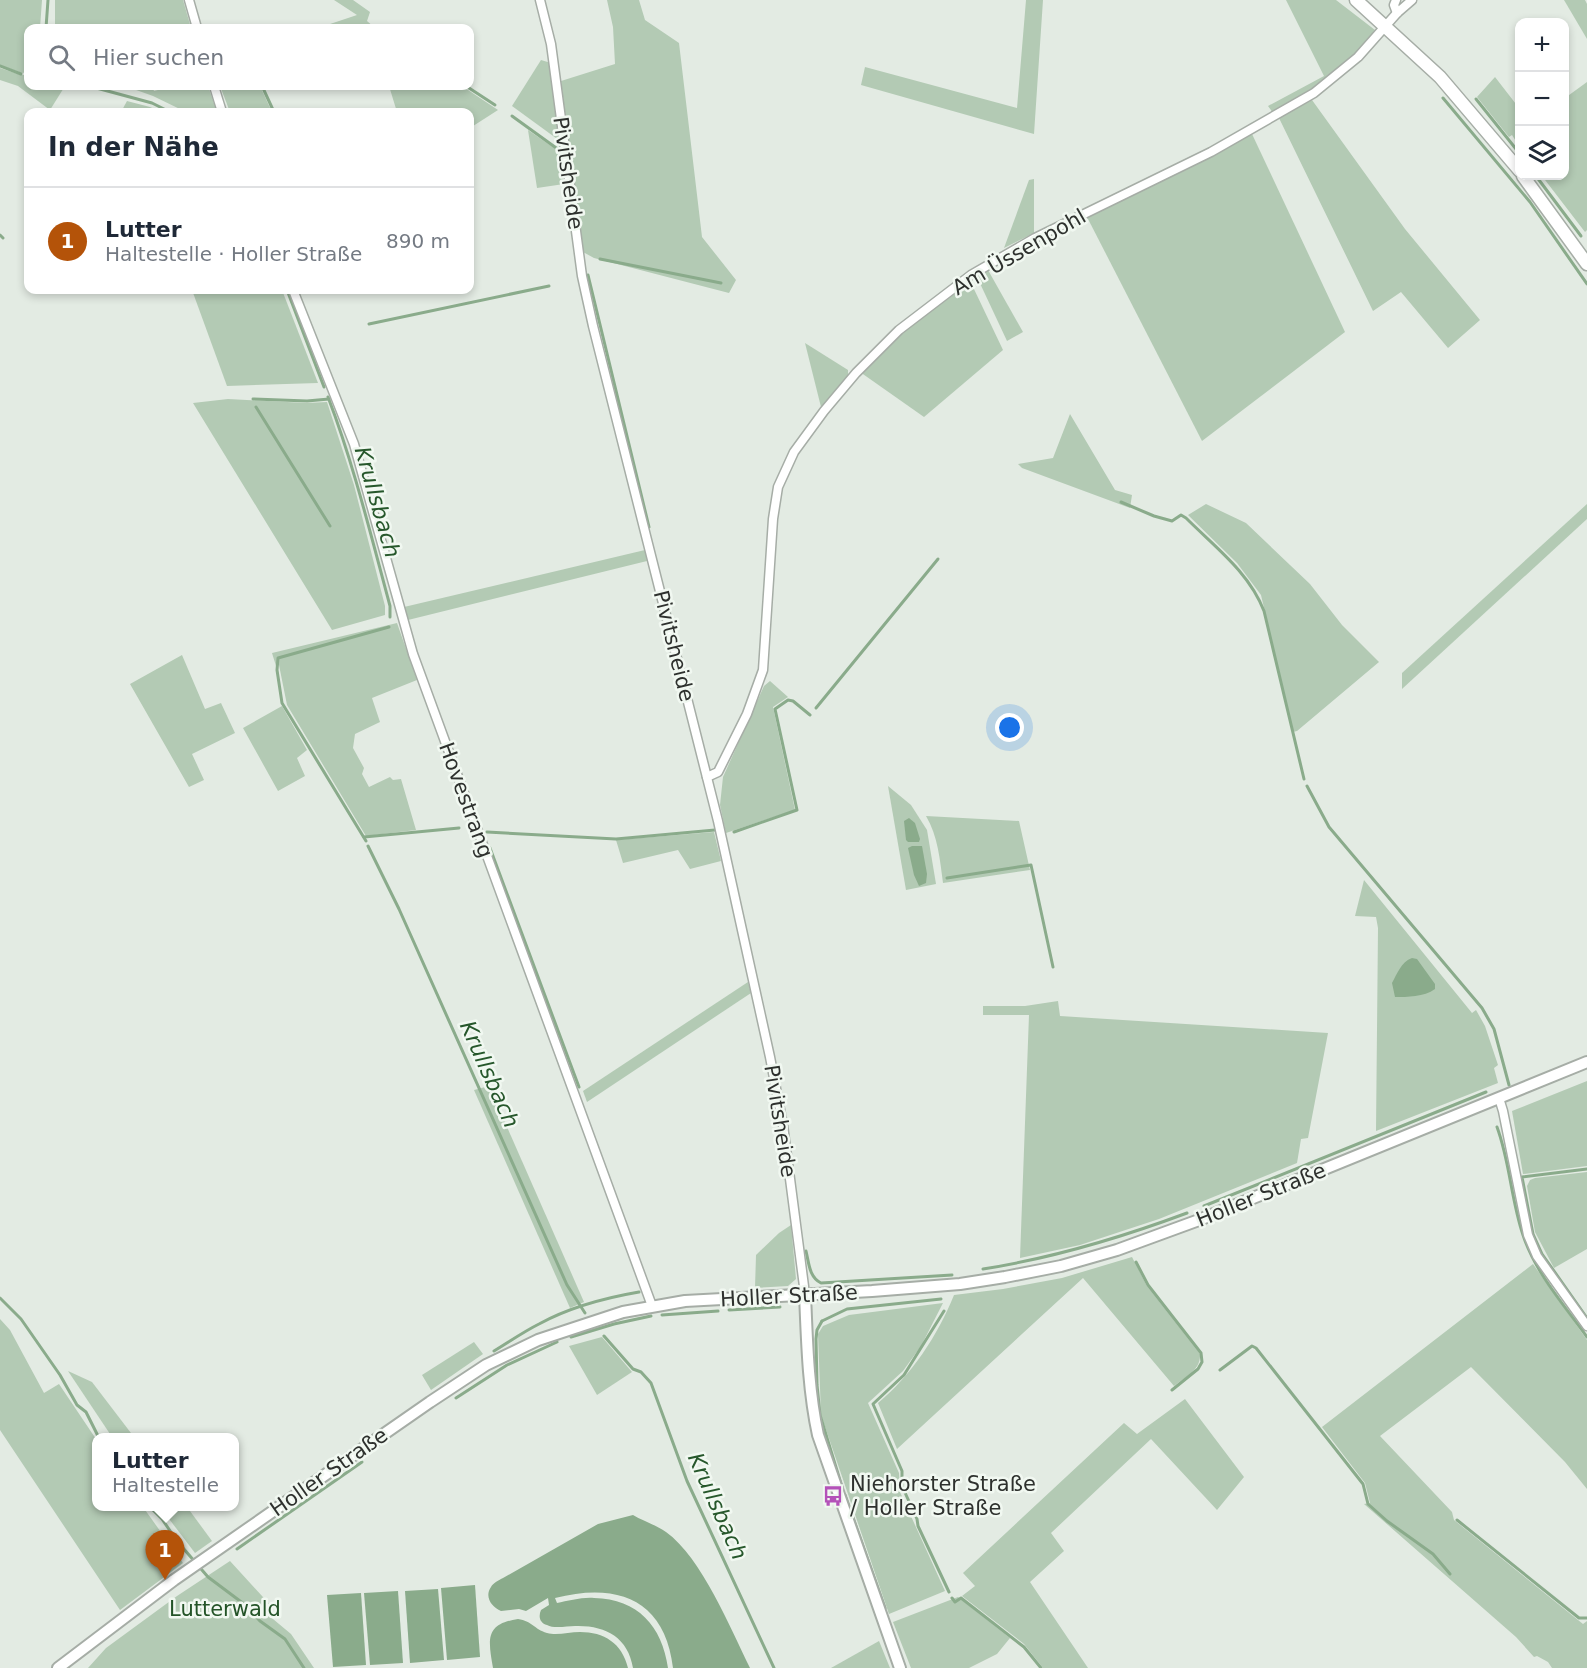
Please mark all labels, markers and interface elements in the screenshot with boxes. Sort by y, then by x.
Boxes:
map controls [1515,18,1569,180]
button: + [1515,18,1569,72]
search box [24,24,474,90]
icon: search [45,41,78,74]
text: Hier suchen [93,45,224,70]
button: − [1515,72,1569,126]
street label: Pivitsheide [548,115,588,231]
button: layers [1515,126,1569,180]
text: In der Nähe [48,132,219,162]
street label: Am Üssenpohl [947,203,1090,300]
text: Lutter [105,217,181,242]
text: 1 [61,229,74,253]
text: 890 m [386,229,450,253]
text: Haltestelle · Holler Straße [105,242,362,266]
water label: Krullsbach [350,444,405,561]
street label: Pivitsheide [649,588,699,704]
your location [995,713,1024,742]
street label: Hovestrang [434,739,498,861]
water label: Krullsbach [455,1017,524,1132]
street label: Pivitsheide [759,1063,801,1179]
street label: Holler Straße [1193,1158,1329,1232]
street label: Holler Straße [720,1280,858,1312]
street label: Holler Straße [266,1423,392,1521]
popup [92,1433,239,1511]
text: Lutter [112,1448,188,1473]
water label: Krullsbach [683,1449,752,1564]
place label: Niehorster Straße / Holler Straße [850,1472,1036,1520]
text: Haltestelle [112,1473,219,1497]
bus stop icon: Niehorster Straße / Holler Straße [821,1484,845,1508]
pin: 1 [146,1530,184,1580]
park label: Lutterwald [169,1597,281,1621]

